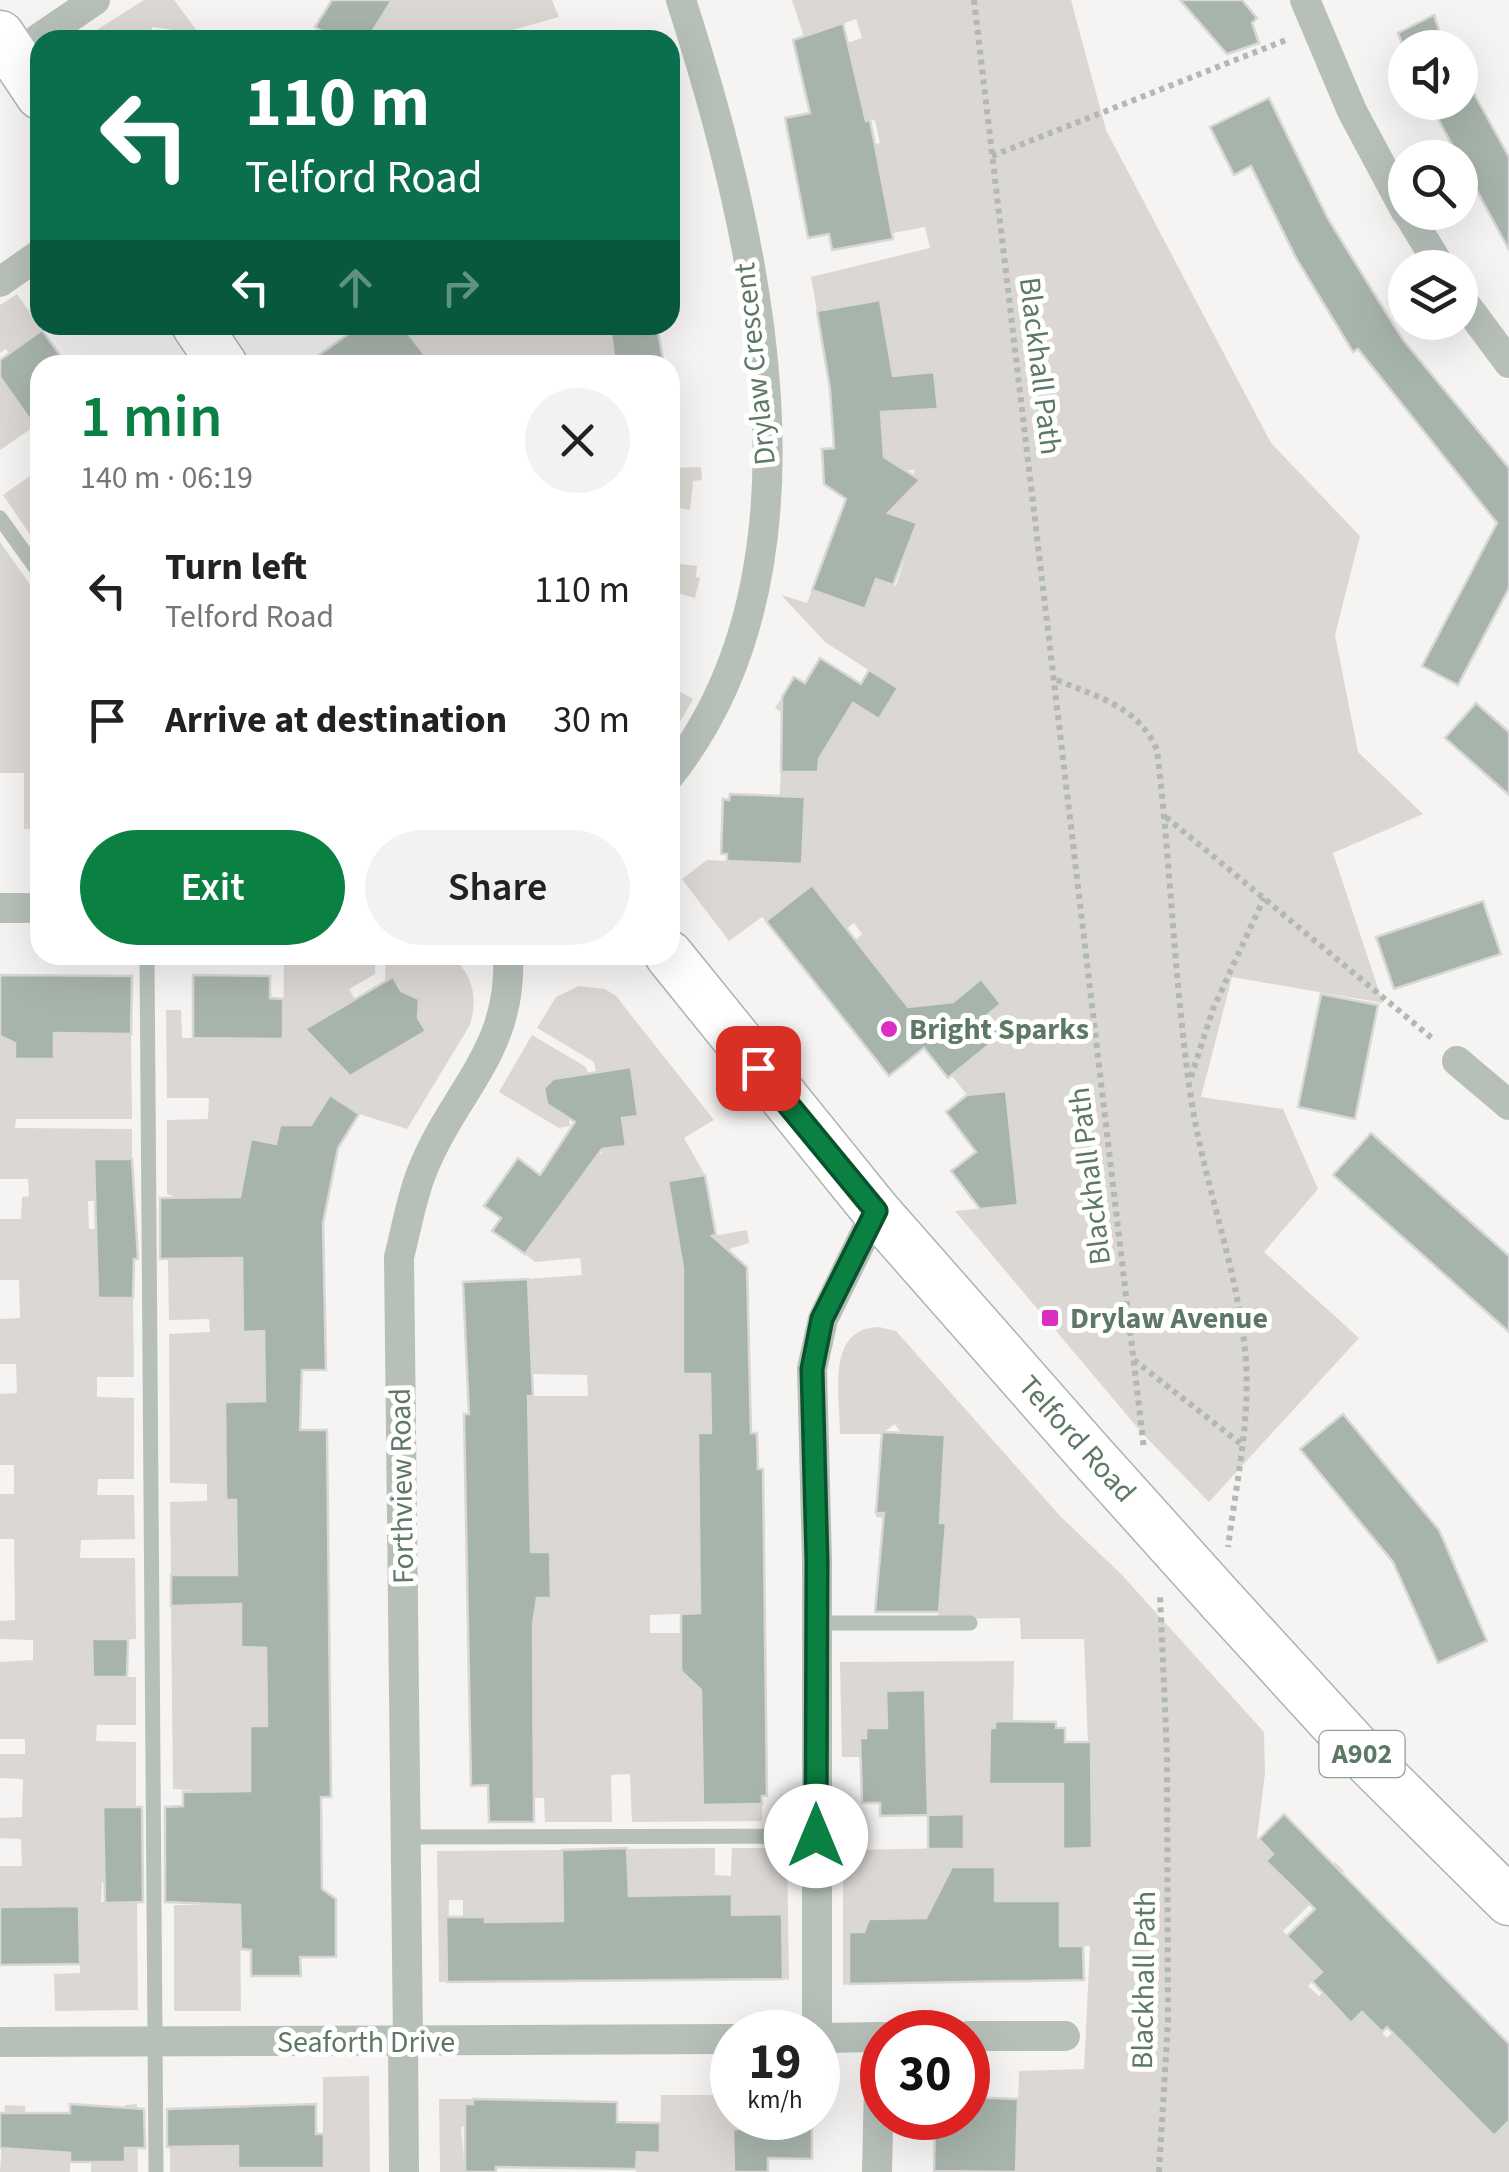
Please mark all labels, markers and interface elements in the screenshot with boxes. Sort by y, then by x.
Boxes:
map controls [1388,30,1478,340]
button: sound [1388,30,1478,120]
text: 110 m [245,53,430,153]
icon: left [80,70,210,200]
button: search [1388,140,1478,230]
text: Telford Road [245,146,483,210]
button: layers [1388,250,1478,340]
icon: left [223,260,278,315]
icon: ahead [328,260,383,315]
icon: right [433,260,488,315]
street label: Drylaw Crescent [723,261,787,467]
street label: Blackhall Path [1008,275,1072,457]
text: 1 min [80,375,223,460]
button: close [525,388,630,493]
text: 140 m · 06:19 [80,455,253,501]
text: Turn left [165,540,307,594]
icon: left [80,563,135,618]
text: 110 m [534,563,630,617]
text: Telford Road [165,594,334,640]
icon: arrive [80,693,135,748]
text: Arrive at destination [165,693,507,747]
text: 30 m [553,693,630,747]
button: Exit [80,830,345,945]
button: Share [365,830,630,945]
place label: Bright Sparks [909,1008,1089,1051]
marker: Bright Sparks [878,1018,900,1040]
pin [716,1026,801,1111]
icon: arrive [731,1041,786,1096]
street label: Blackhall Path [1058,1085,1122,1267]
place label: Drylaw Avenue [1070,1297,1268,1340]
marker: Drylaw Avenue [1039,1307,1061,1329]
street label: Telford Road [1008,1366,1146,1512]
street label: Forthview Road [379,1388,425,1584]
road number: A902 [1320,1731,1404,1777]
position arrow [764,1784,868,1888]
street label: Blackhall Path [1121,1890,1167,2070]
speed limit sign: 30 [860,2010,990,2140]
street label: Seaforth Drive [277,2021,455,2064]
text: 19 [749,2027,801,2098]
text: km/h [747,2082,803,2118]

